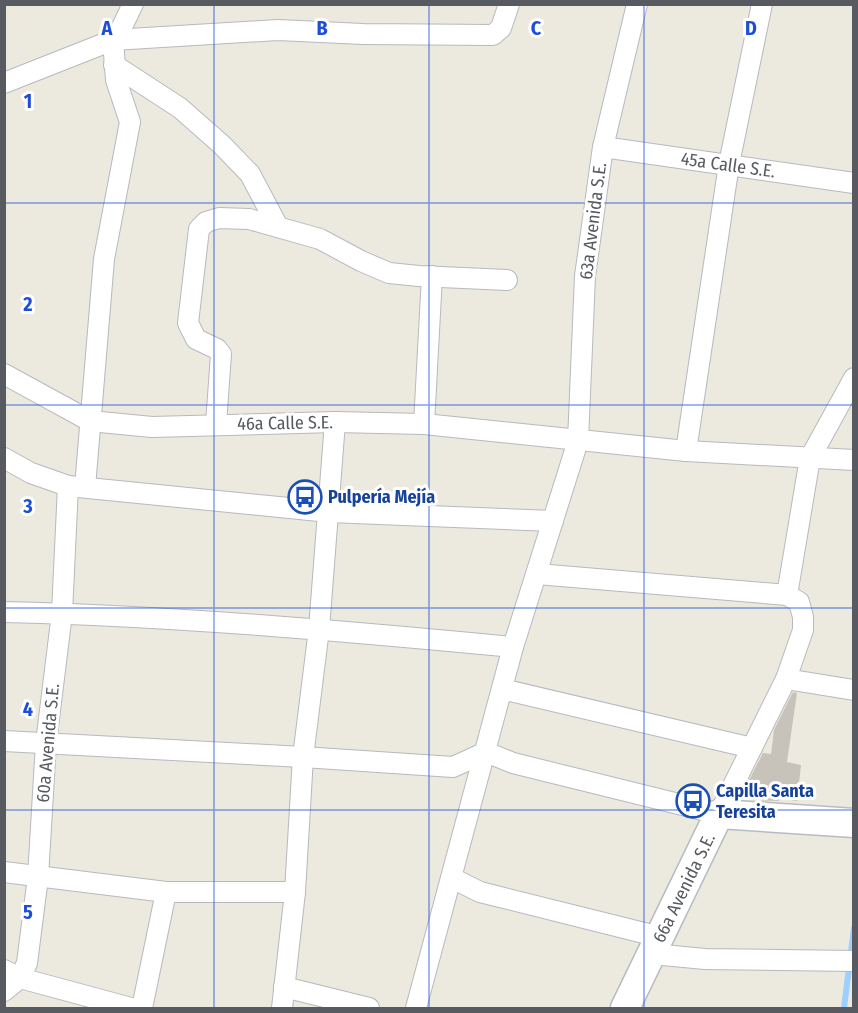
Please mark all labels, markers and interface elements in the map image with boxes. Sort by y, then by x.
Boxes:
text: A [101,16,114,40]
text: B [316,16,328,40]
text: C [531,16,542,40]
text: D [745,16,757,40]
text: 1 [24,89,32,113]
street label: 45a Calle S.E. [679,147,777,183]
street label: 63a Avenida S.E. [575,161,611,281]
text: 2 [22,292,33,316]
street label: 46a Calle S.E. [237,411,333,435]
bus stop icon: Pulpería Mejía [287,479,323,515]
place label: Pulpería Mejía [328,486,435,508]
text: 3 [22,494,33,518]
street label: 60a Avenida S.E. [32,682,64,803]
text: 4 [23,697,33,721]
place label: Capilla Santa Teresita [716,780,814,823]
bus stop icon: Capilla Santa Teresita [675,783,711,819]
street label: 66a Avenida S.E. [648,830,720,946]
text: 5 [23,900,33,924]

